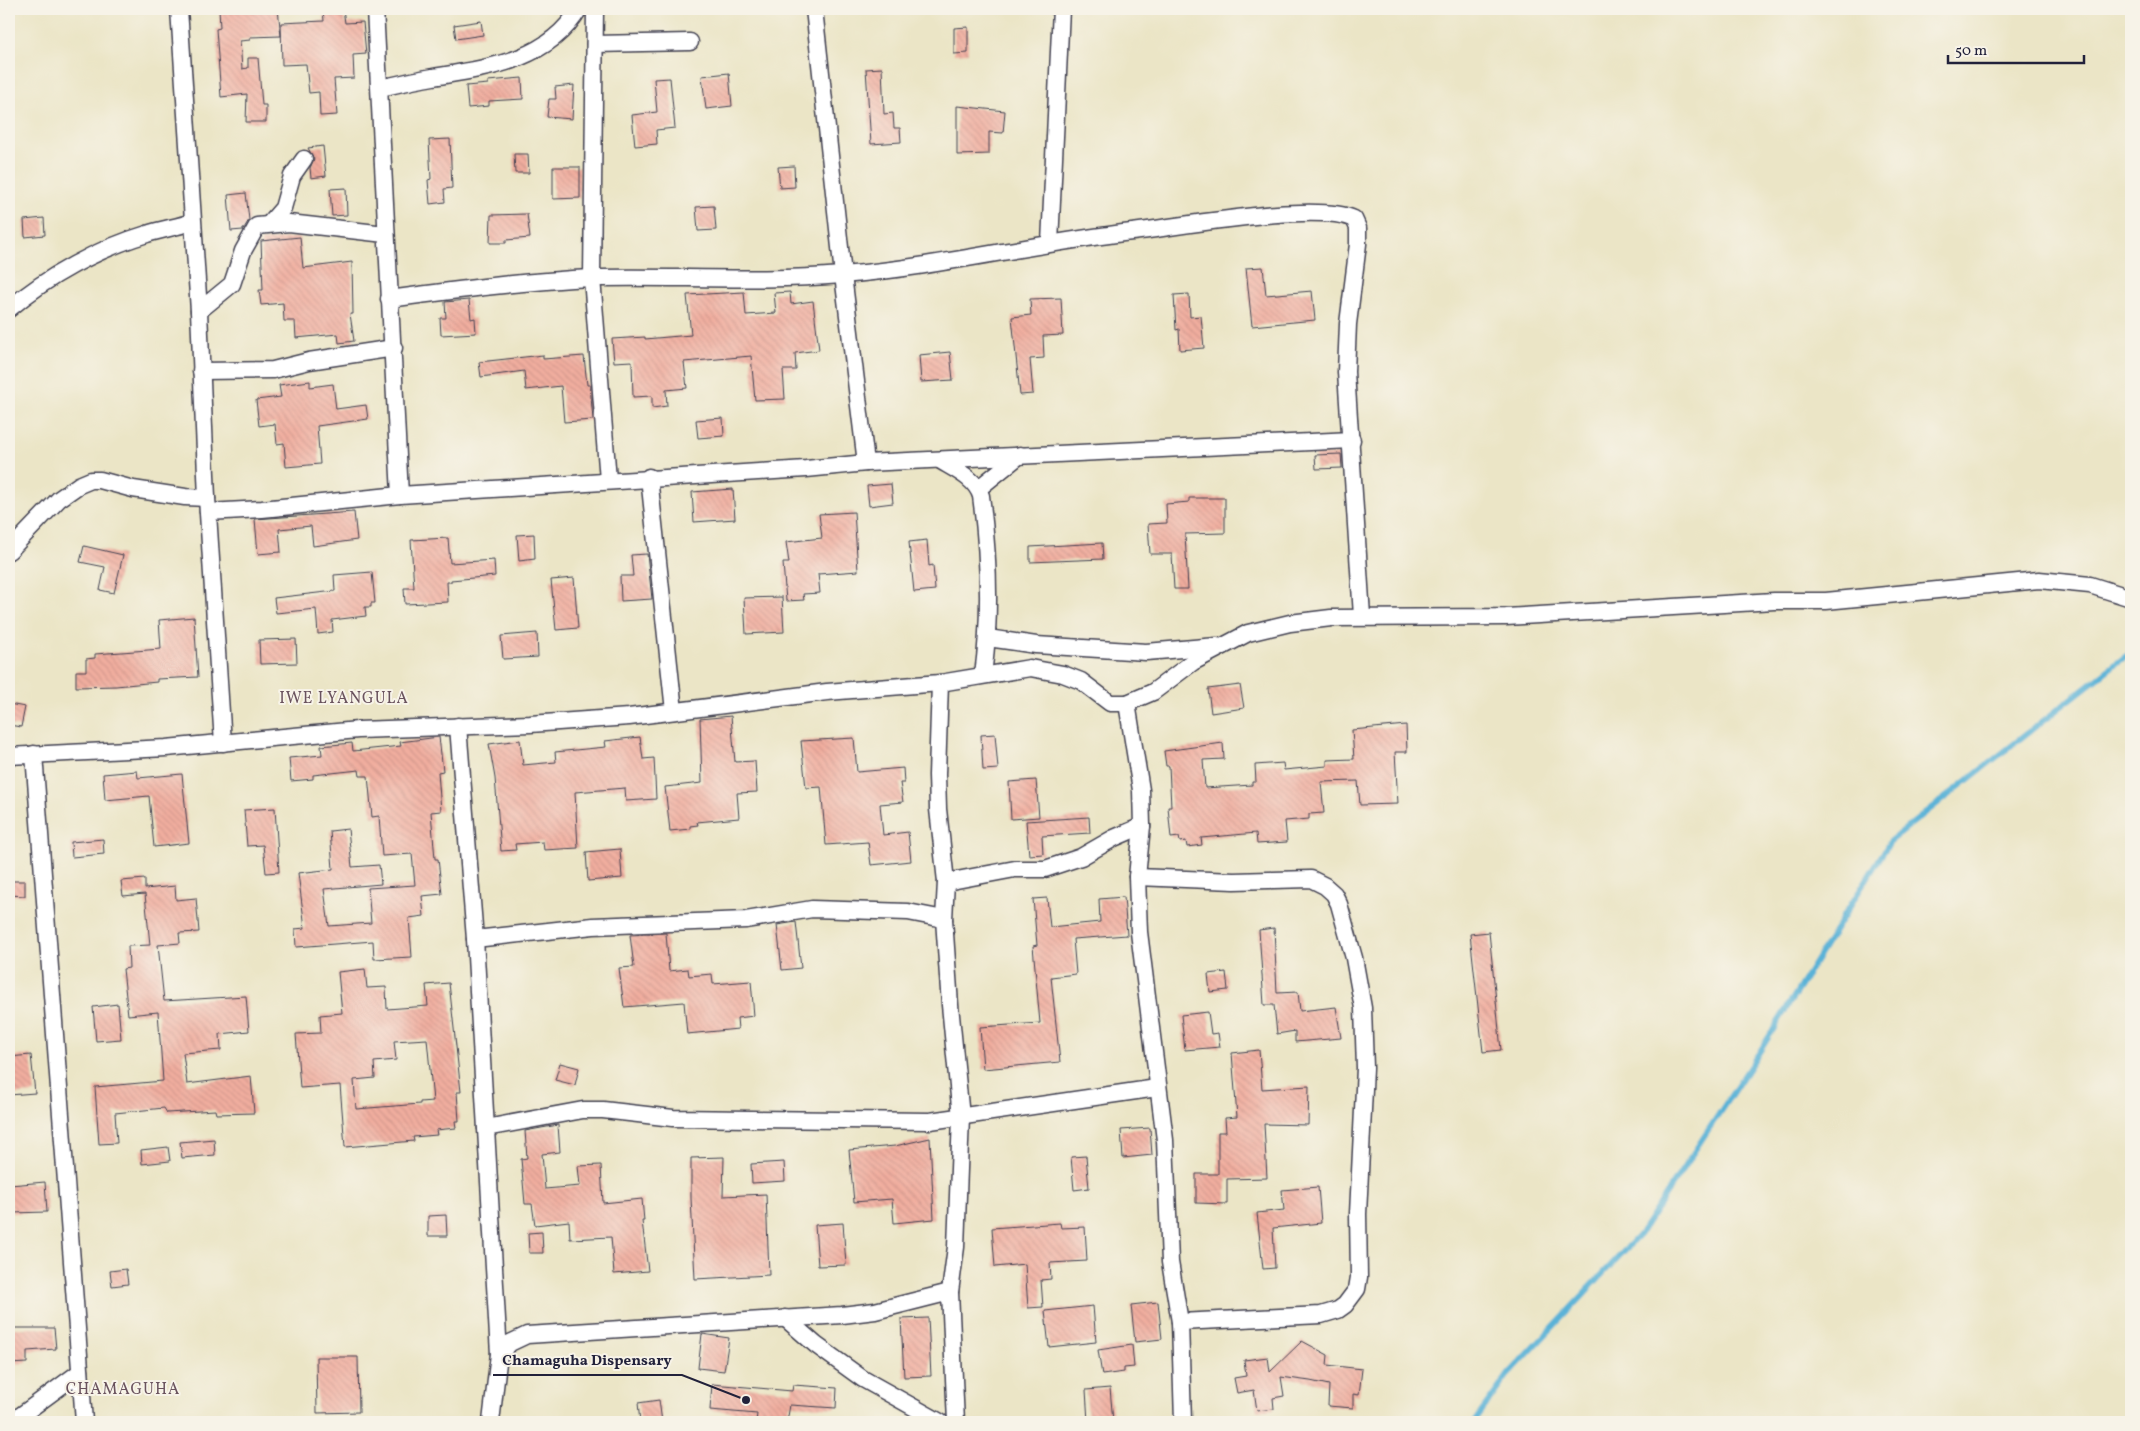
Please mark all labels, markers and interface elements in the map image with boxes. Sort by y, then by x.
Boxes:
scale bar [1948,32,2084,64]
text: 50 m [1955,41,1987,62]
district label: IWE LYANGULA [279,688,409,710]
callout: Chamaguha Dispensary [493,1345,682,1375]
text: Chamaguha Dispensary [502,1351,672,1372]
district label: CHAMAGUHA [66,1379,180,1401]

